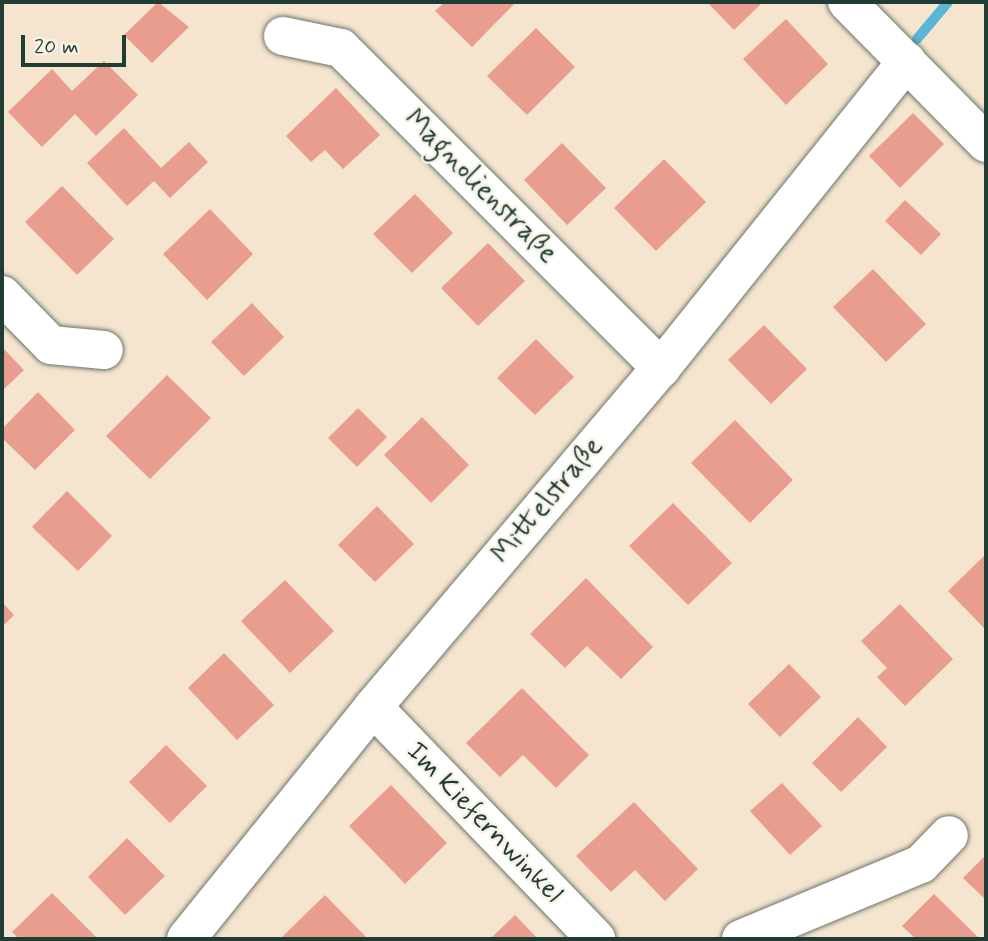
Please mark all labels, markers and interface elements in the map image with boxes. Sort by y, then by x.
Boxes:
scale bar [24,21,130,65]
text: 20 m [34,33,79,61]
street label: Magnolienstraße [396,103,564,271]
street label: Mittelstraße [485,431,611,571]
street label: Im Kiefernwinkel [397,734,571,912]

